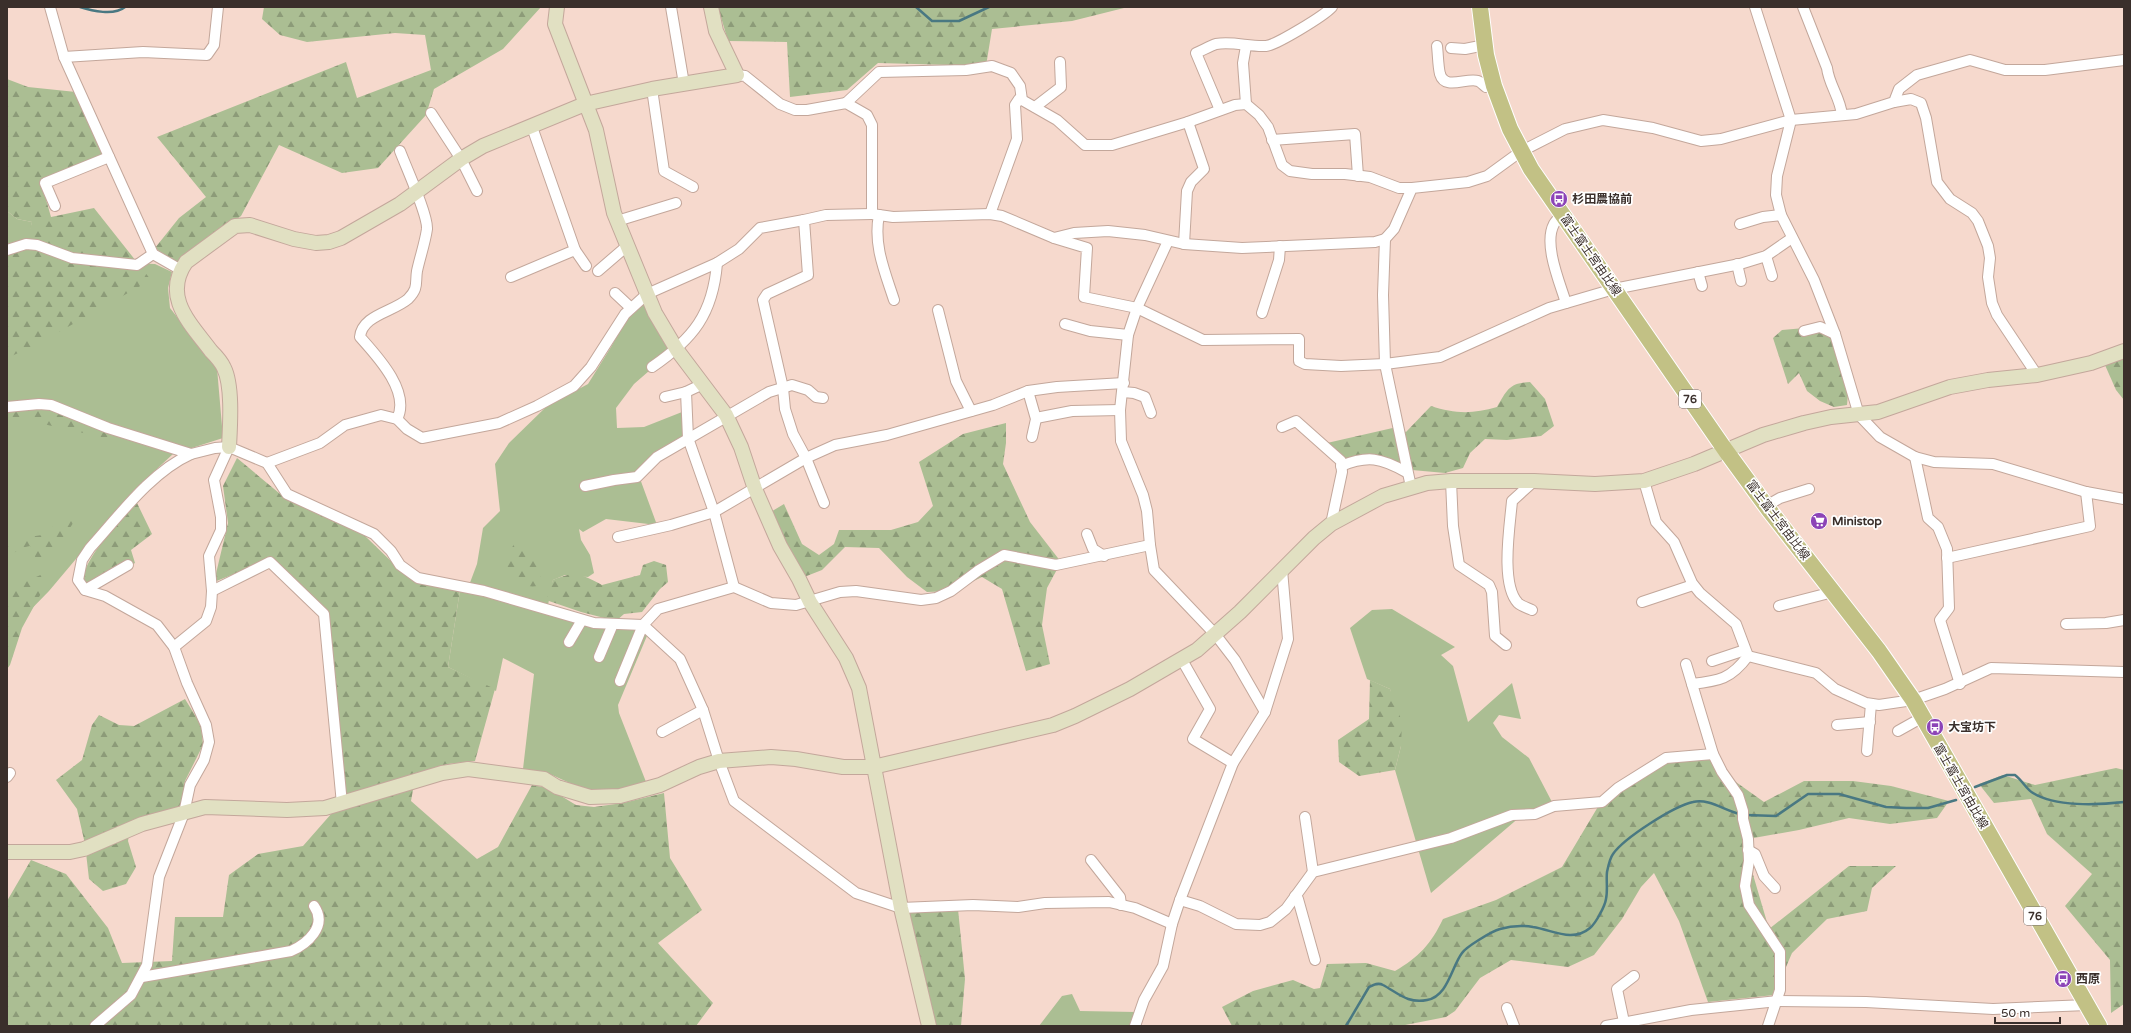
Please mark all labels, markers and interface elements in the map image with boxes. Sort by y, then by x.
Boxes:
bus stop icon: 杉田農協前 [1549,189,1569,209]
place label: 杉田農協前 [1572,192,1632,206]
street label: 富士富士宮由比線 [1558,212,1624,298]
road number: 76 [1679,390,1701,408]
street label: 富士富士宮由比線 [1744,477,1812,563]
supermarket icon: Ministop [1809,511,1829,531]
place label: Ministop [1832,514,1882,529]
bus stop icon: 大宝坊下 [1925,717,1945,737]
place label: 大宝坊下 [1948,720,1996,734]
street label: 富士富士宮由比線 [1931,741,1991,831]
road number: 76 [2024,907,2046,925]
bus stop icon: 西原 [2053,969,2073,989]
place label: 西原 [2076,972,2100,986]
scale bar [1995,999,2060,1025]
text: 50 m [2001,1006,2030,1020]

